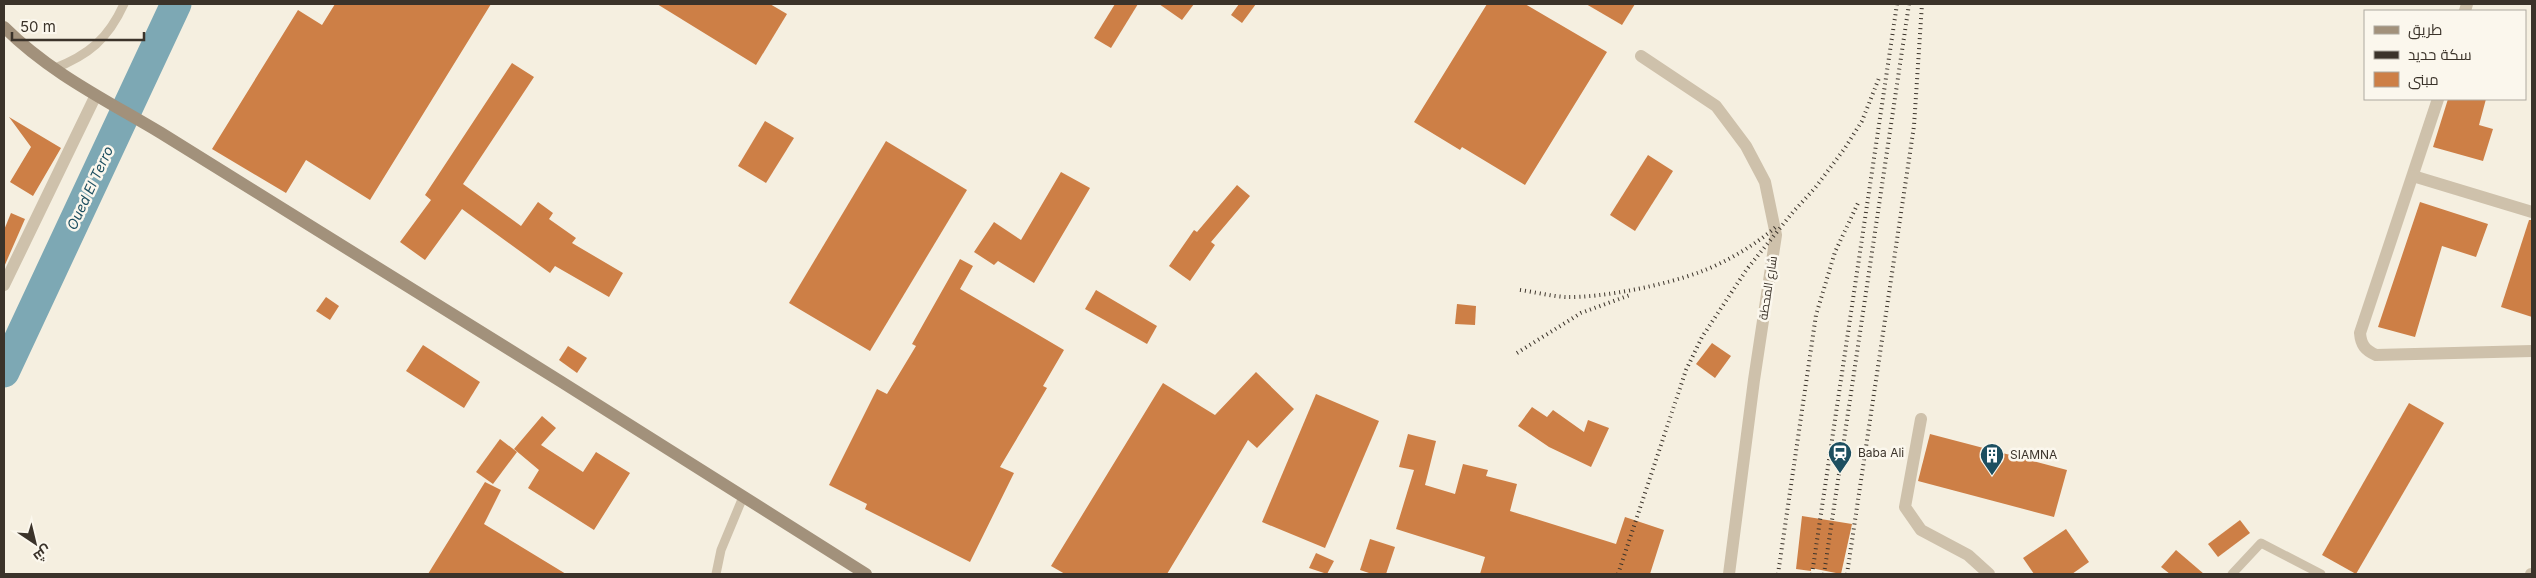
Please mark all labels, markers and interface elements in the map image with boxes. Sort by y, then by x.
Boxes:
scale bar [12,10,145,42]
legend [2364,10,2526,100]
text: 50 m [20,17,56,36]
text: طريق [2408,20,2442,40]
text: سكة حديد [2408,45,2472,64]
text: مبنى [2408,70,2439,90]
water label: Oued El Terro [63,143,116,232]
street label: شارع المحطة [1755,255,1781,321]
station icon: Baba Ali [1827,440,1853,474]
building icon: SIAMNA [1979,442,2005,476]
place label: Baba Ali [1858,445,1904,460]
place label: SIAMNA [2010,447,2057,462]
north arrow [10,518,60,568]
text: ش [30,541,55,566]

